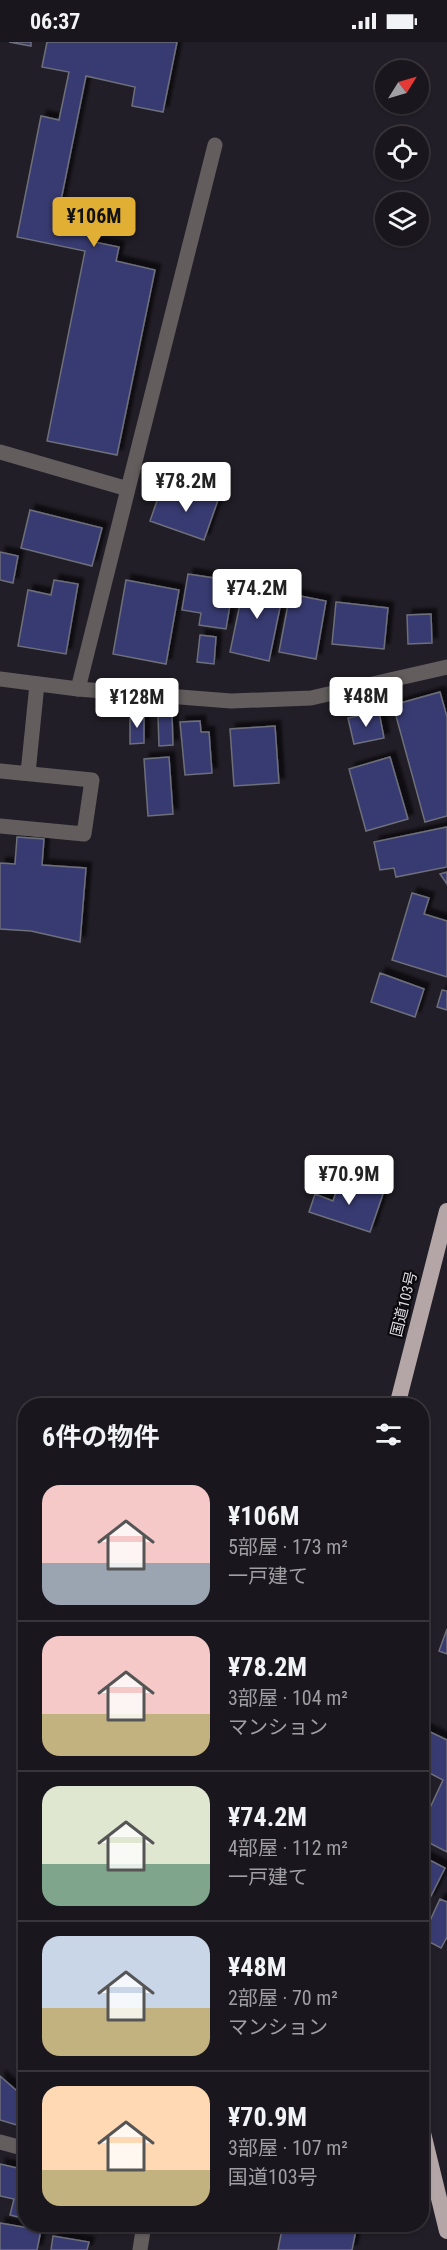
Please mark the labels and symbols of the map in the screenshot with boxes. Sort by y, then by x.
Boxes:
north arrow [375,60,429,114]
pin: ¥106M [52,197,136,248]
pin: ¥78.2M [137,462,235,513]
pin: ¥74.2M [208,569,306,620]
pin: ¥48M [330,677,402,728]
pin: ¥128M [95,678,179,729]
pin: ¥70.9M [300,1155,398,1206]
street label: 国道103号 [387,1269,421,1339]

